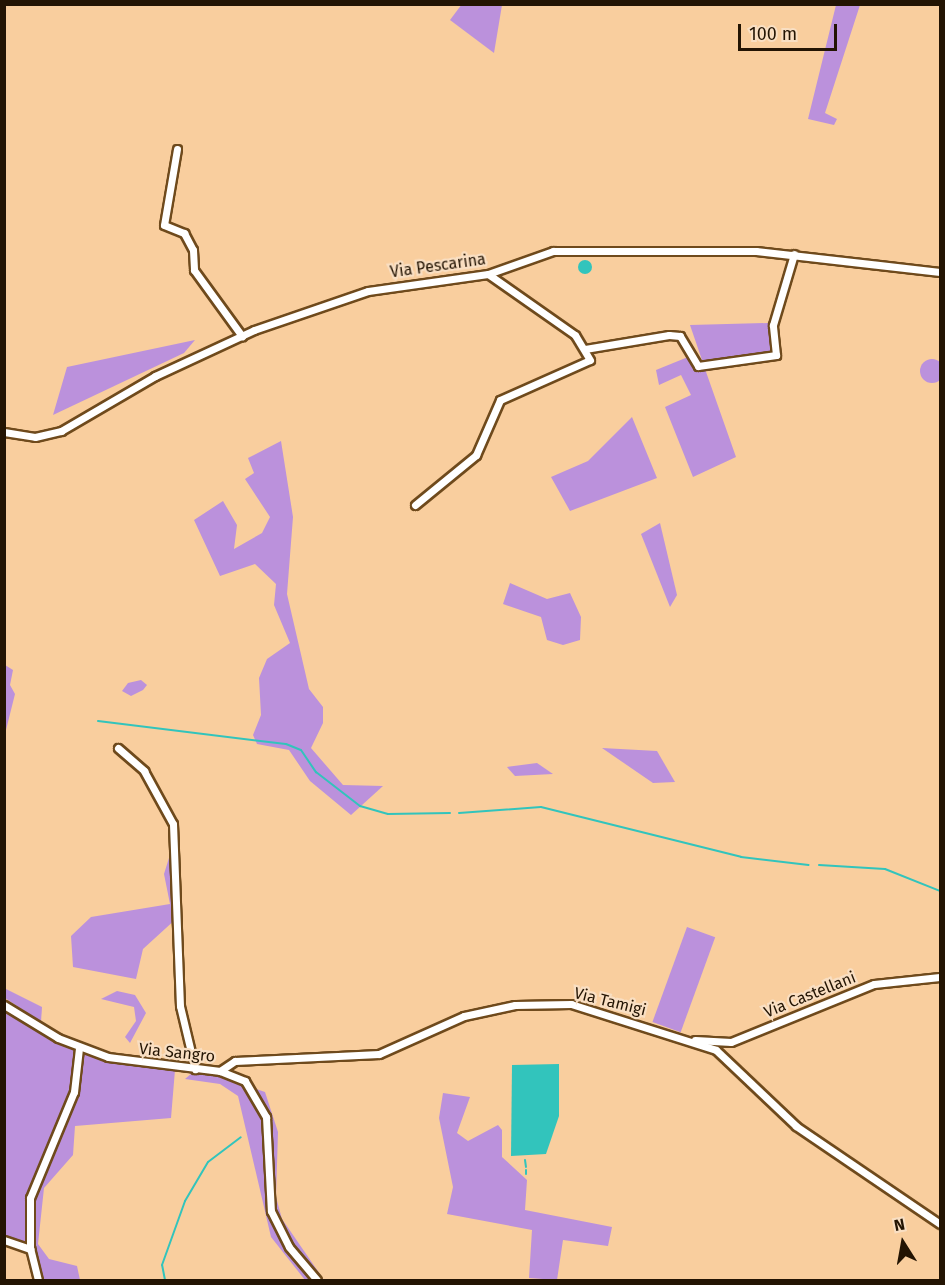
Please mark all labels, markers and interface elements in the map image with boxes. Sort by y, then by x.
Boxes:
scale bar [741,12,840,50]
text: 100 m [749,23,797,45]
street label: Via Pescarina [389,250,487,282]
street label: Via Castellani [761,968,859,1022]
street label: Via Tamigi [572,984,648,1020]
street label: Via Sangro [138,1039,216,1067]
north arrow [873,1213,933,1273]
text: N [892,1215,906,1235]

